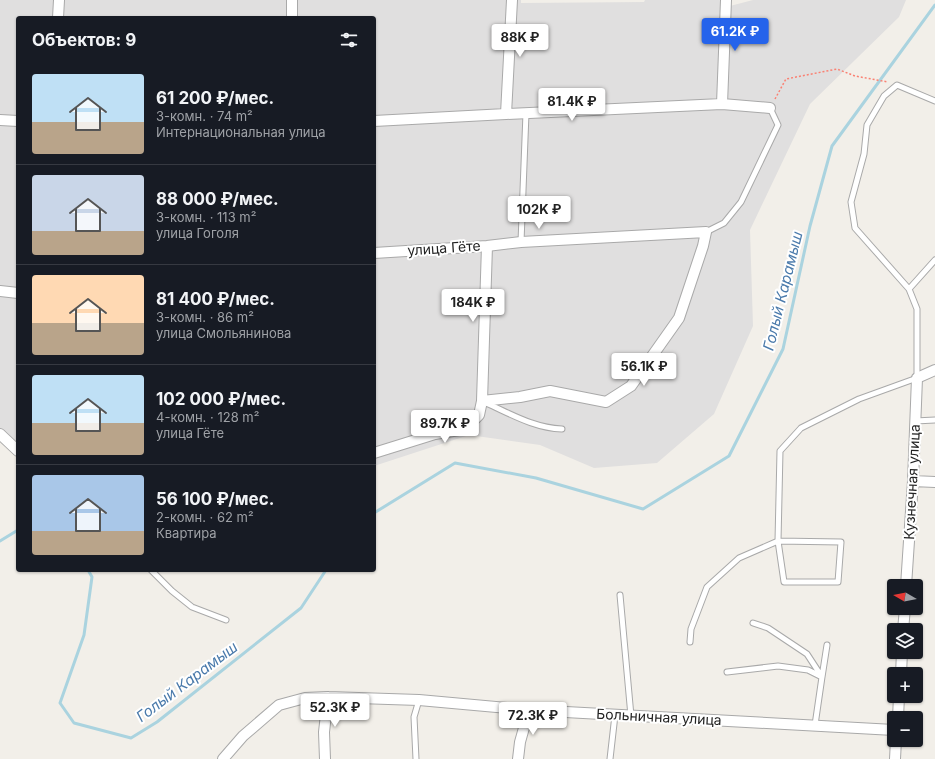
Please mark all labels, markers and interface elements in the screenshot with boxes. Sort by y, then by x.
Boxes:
pin: 61.2K ₽ [698,18,772,52]
text: 61.2K ₽ [711,23,759,39]
pin: 88K ₽ [492,24,548,58]
icon: filters [338,29,360,51]
text: 88K ₽ [501,29,540,45]
text: Объектов: 9 [32,30,136,50]
text: 61 200 ₽/мес. [156,88,274,108]
pin: 81.4K ₽ [535,88,609,122]
icon: home [64,90,112,138]
text: 81.4K ₽ [547,93,597,109]
text: 3-комн. · 74 m² [156,108,253,124]
text: Интернациональная улица [156,124,326,140]
text: 88 000 ₽/мес. [156,189,279,209]
icon: home [64,191,112,239]
pin: 102K ₽ [506,196,572,230]
text: 102K ₽ [517,201,561,217]
text: 3-комн. · 113 m² [156,209,256,225]
text: улица Гоголя [156,225,239,241]
water label: Голый Карамыш [759,229,806,352]
street label: улица Гёте [407,236,481,259]
text: 81 400 ₽/мес. [156,289,275,309]
pin: 184K ₽ [440,289,506,323]
icon: home [64,291,112,339]
text: 184K ₽ [451,294,495,310]
text: 3-комн. · 86 m² [156,309,254,325]
text: улица Смольянинова [156,325,291,341]
pin: 56.1K ₽ [607,353,681,387]
text: 56.1K ₽ [620,358,668,374]
text: 102 000 ₽/мес. [156,389,286,409]
icon: home [64,391,112,439]
text: 4-комн. · 128 m² [156,409,259,425]
pin: 89.7K ₽ [408,410,482,444]
text: 89.7K ₽ [420,415,470,431]
street label: Кузнечная улица [900,424,923,540]
text: улица Гёте [156,425,224,441]
text: 56 100 ₽/мес. [156,489,274,509]
icon: home [64,491,112,539]
text: 2-комн. · 62 m² [156,509,254,525]
text: Квартира [156,525,217,541]
north arrow [887,579,923,615]
map controls [887,579,923,747]
button: layers [887,623,923,659]
water label: Голый Карамыш [132,637,241,726]
button: + [887,667,923,703]
pin: 52.3K ₽ [298,694,372,728]
text: 52.3K ₽ [309,699,361,715]
pin: 72.3K ₽ [496,702,570,736]
street label: Больничная улица [596,705,722,728]
text: 72.3K ₽ [508,707,558,723]
button: − [887,711,923,747]

